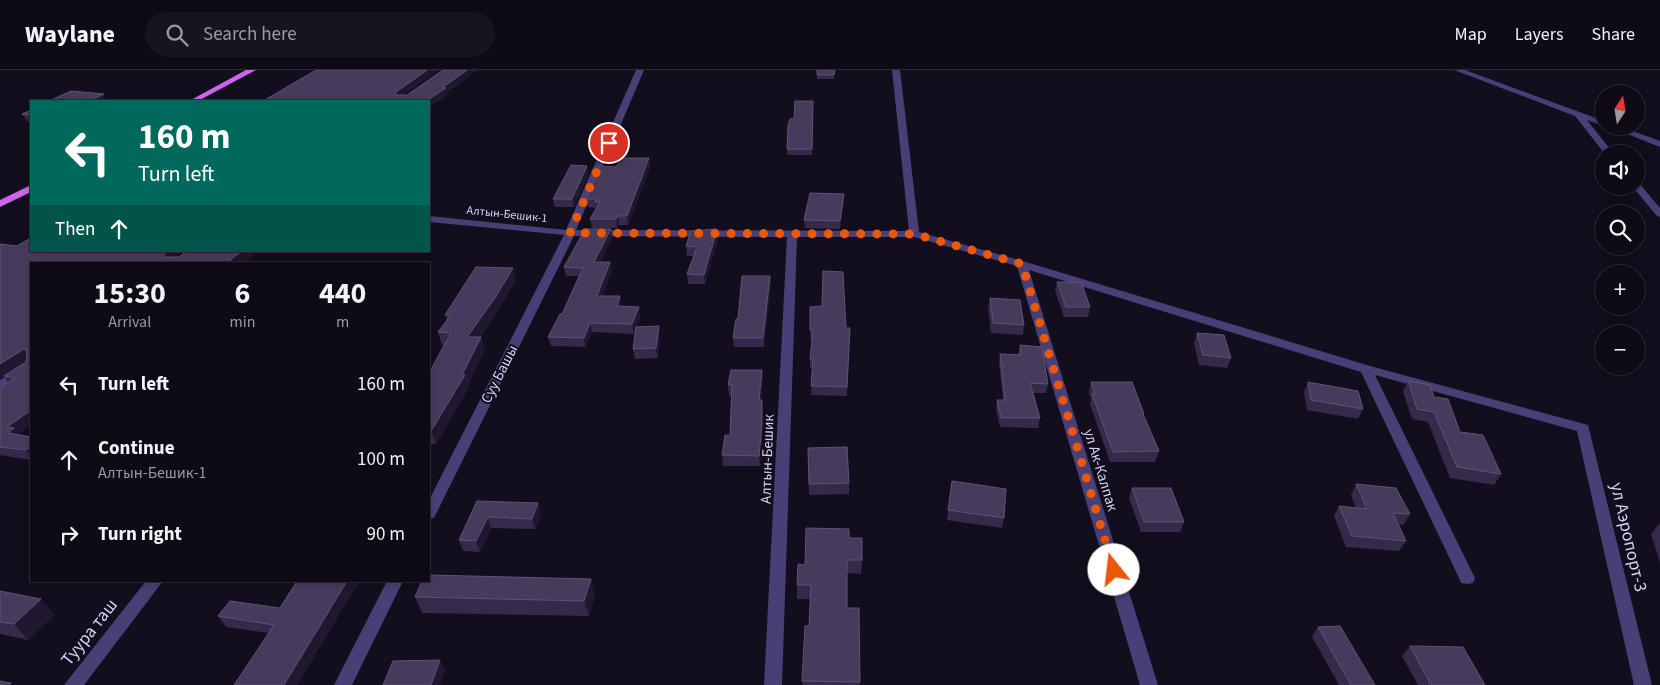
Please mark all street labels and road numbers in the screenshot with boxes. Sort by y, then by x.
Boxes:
street label: Алтын-Бешик-1 [466,202,548,227]
street label: Суу Башы [476,341,523,407]
street label: Алтын-Бешик [755,413,780,504]
street label: ул Ак-Калпак [1078,426,1123,515]
street label: ул Аэропорт-3 [1604,480,1653,594]
street label: Туура таш [55,594,123,671]

